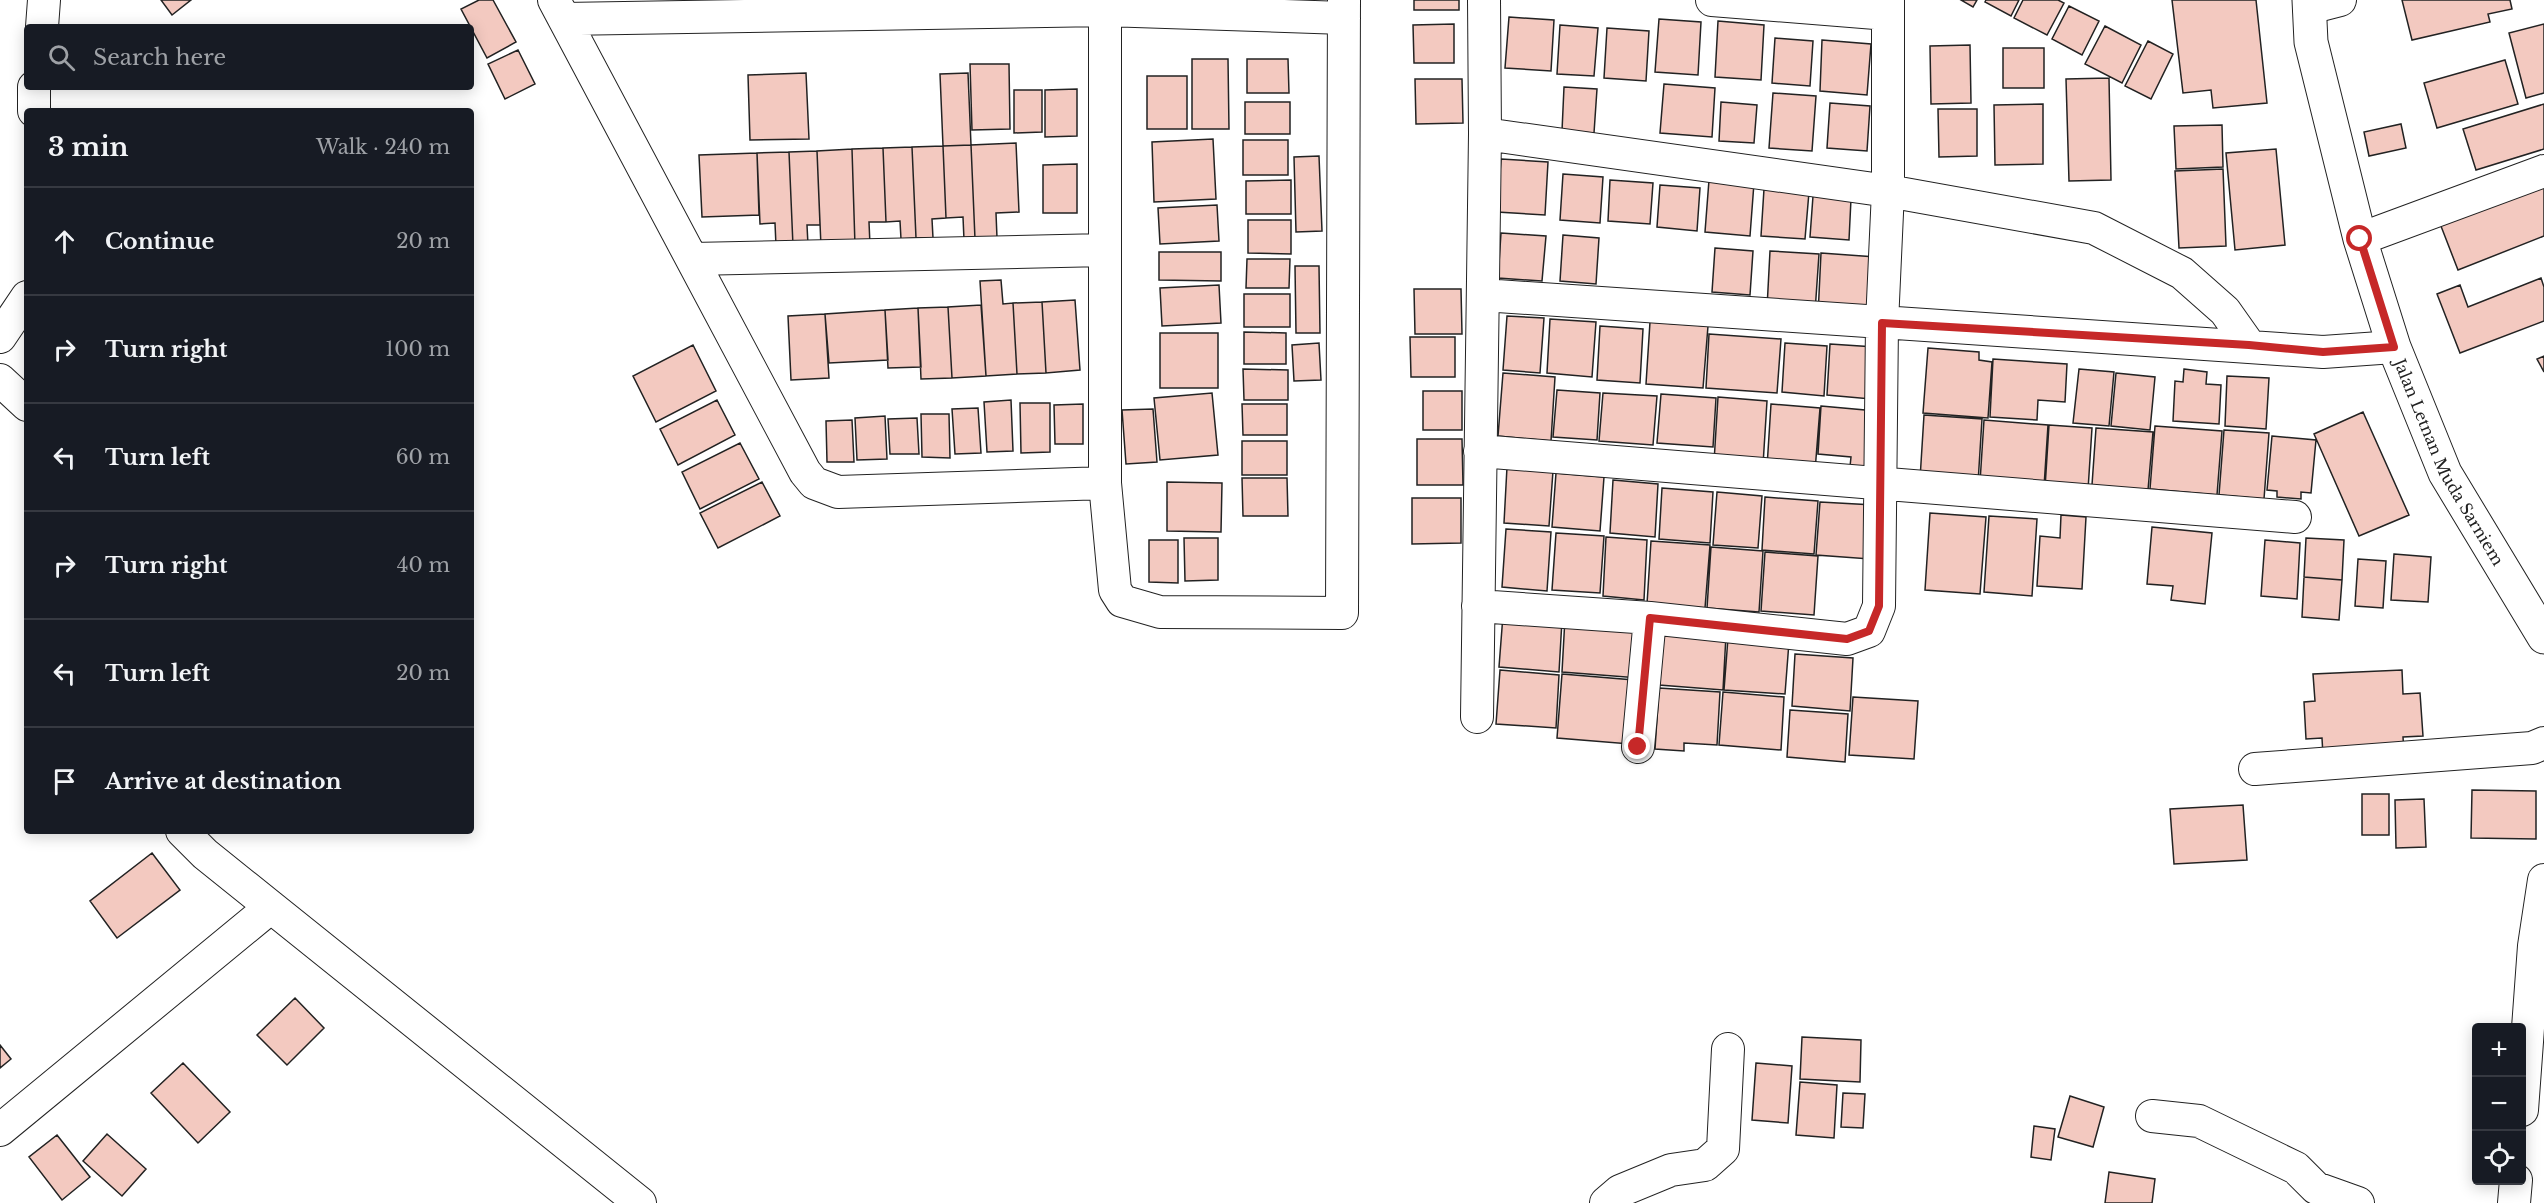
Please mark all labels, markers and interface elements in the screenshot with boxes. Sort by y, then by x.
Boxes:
search box [24,24,474,90]
icon: search [45,41,78,74]
text: Search here [93,44,226,71]
text: 3 min [48,131,129,163]
text: Walk · 240 m [316,135,450,159]
icon: ahead [48,225,81,258]
route start [2346,225,2372,251]
text: Continue [105,228,214,255]
text: 20 m [396,229,450,253]
icon: right [48,333,81,366]
text: Turn right [105,336,227,363]
text: 100 m [385,337,450,361]
street label: Jalan Letnan Muda Sarniem [2389,354,2508,569]
icon: left [48,441,81,474]
text: Turn left [105,444,210,471]
text: 60 m [396,445,450,469]
icon: right [48,549,81,582]
text: Turn right [105,552,227,579]
text: 40 m [397,553,450,577]
icon: left [48,657,81,690]
text: Turn left [105,660,210,687]
text: 20 m [396,661,450,685]
route end [1624,733,1650,759]
icon: arrive [48,765,81,798]
text: Arrive at destination [105,768,342,795]
map controls [2472,1023,2526,1185]
button: + [2472,1023,2526,1077]
button: − [2472,1077,2526,1131]
button: locate [2472,1131,2526,1185]

